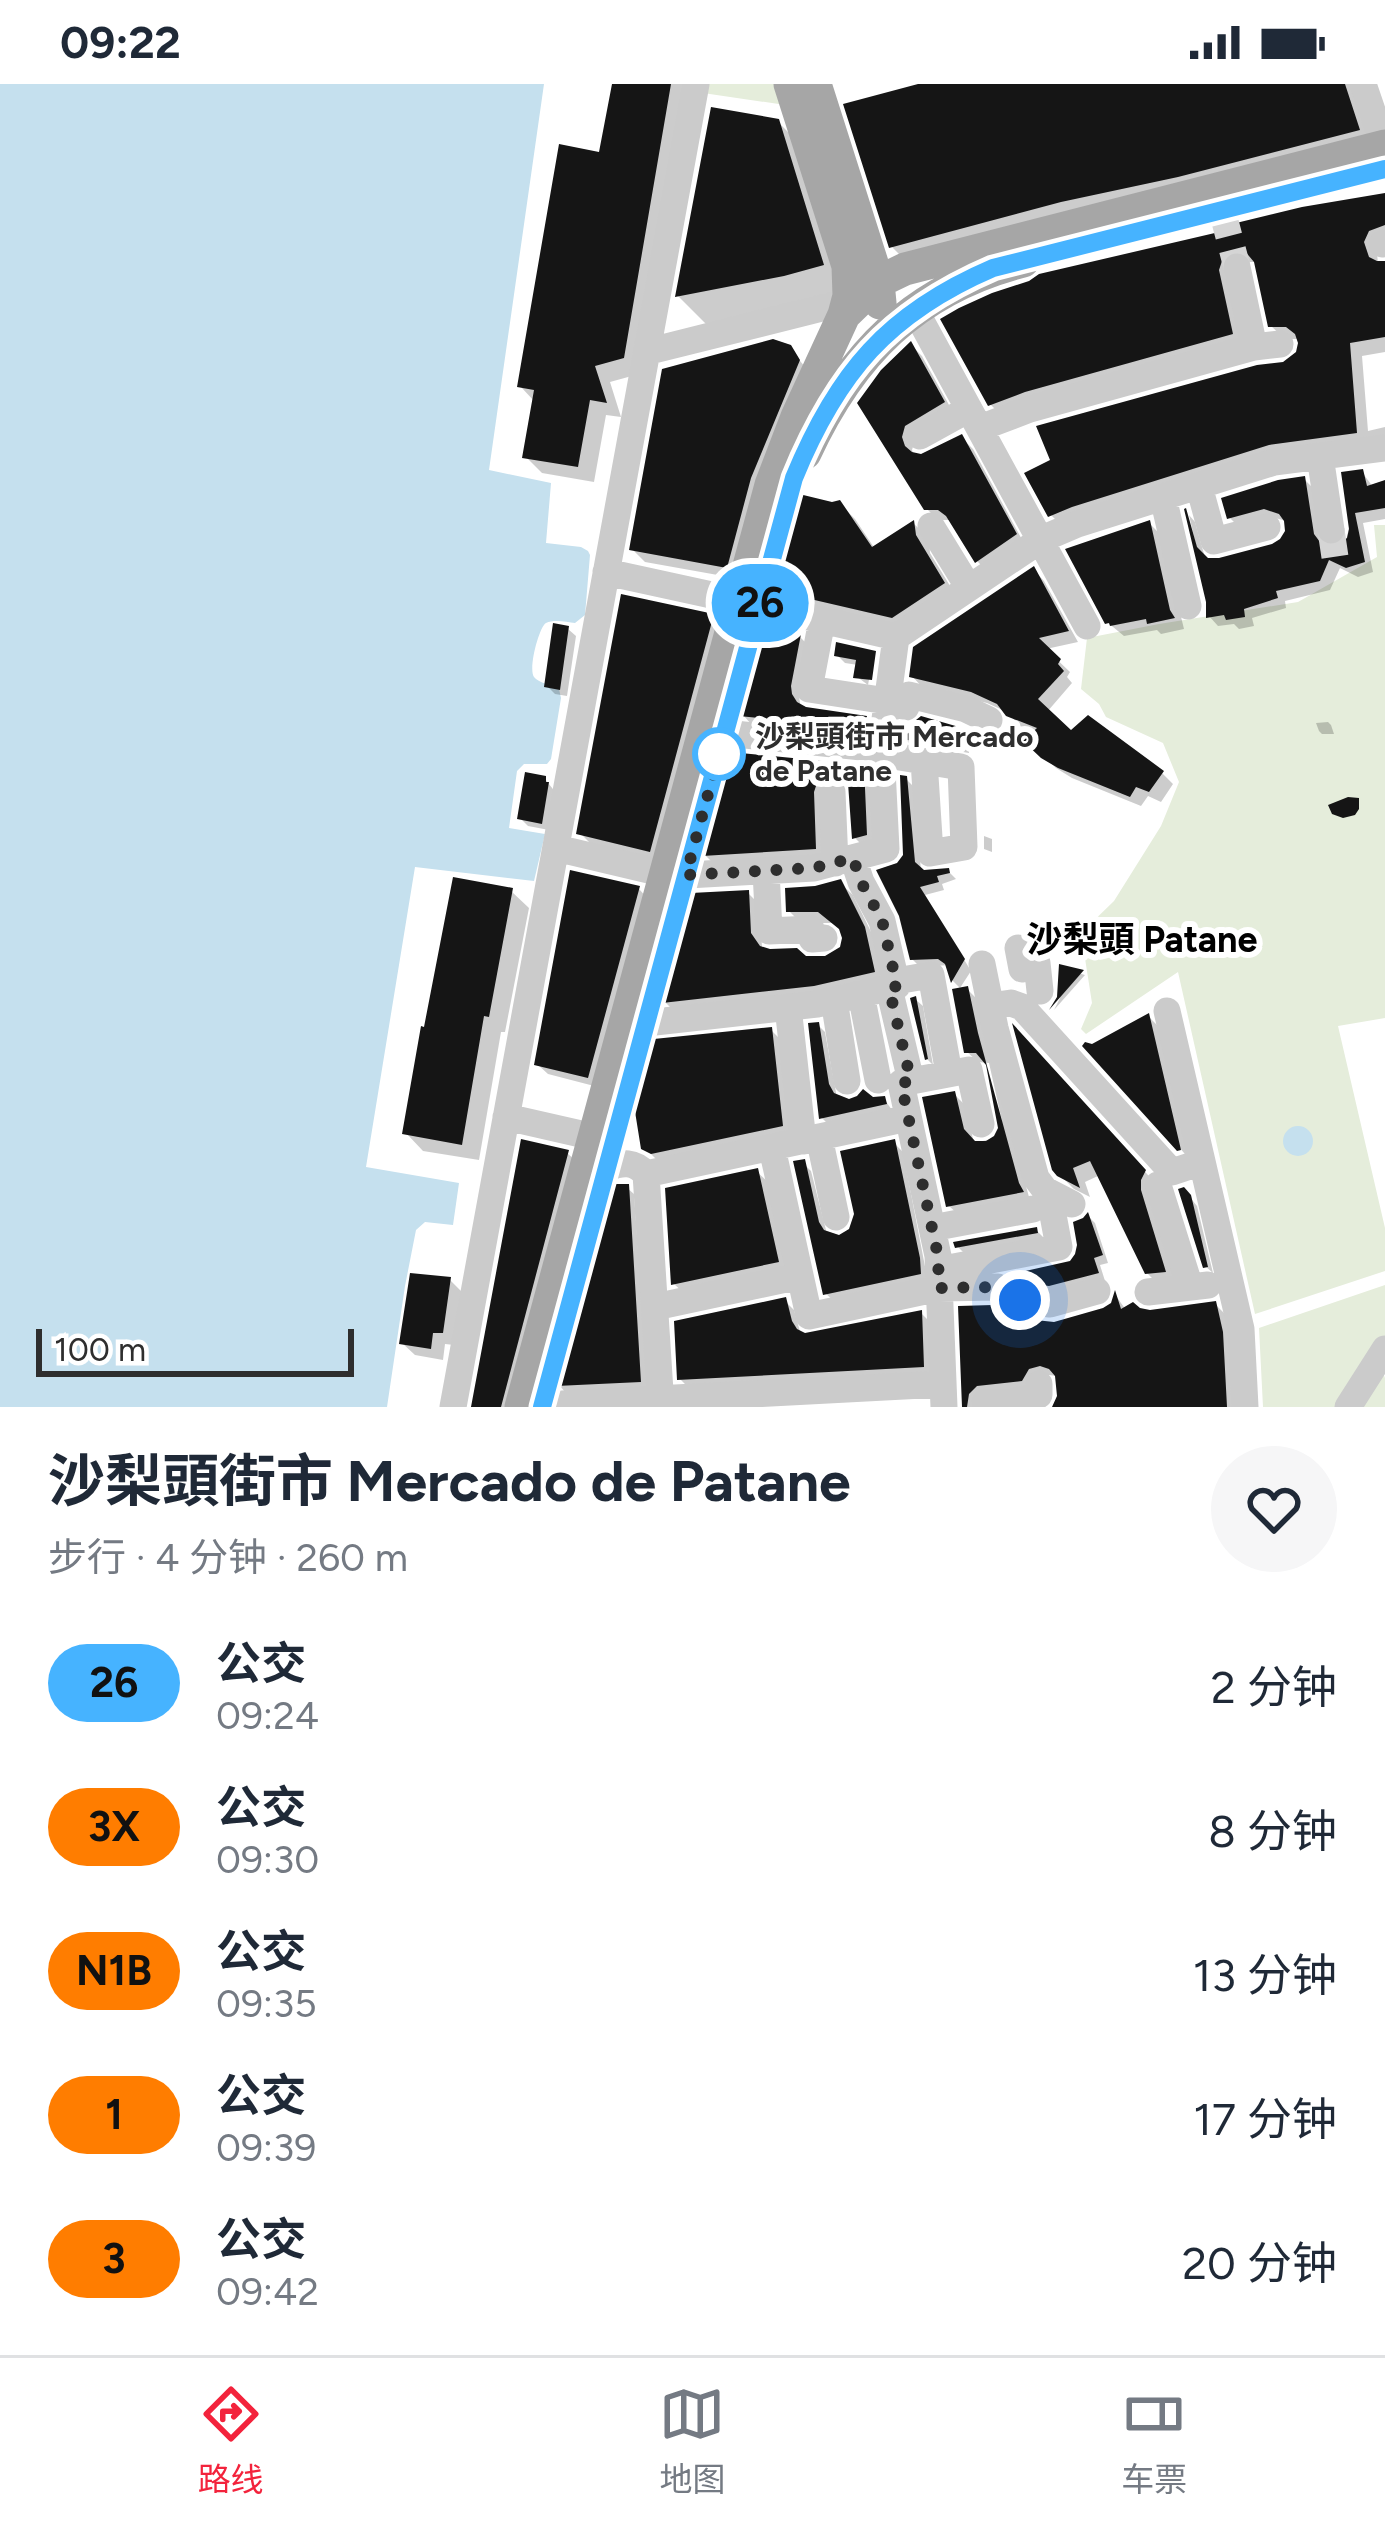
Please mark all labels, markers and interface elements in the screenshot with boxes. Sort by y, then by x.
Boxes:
text: 09:22 [60,15,181,69]
line badge: 26 [706,564,814,642]
text: 26 [736,577,784,628]
place label: 沙梨頭街市 Mercado de Patane [755,718,1034,789]
marker: 沙梨頭街市 Mercado de Patane [694,729,744,779]
district label: 沙梨頭 Patane [1027,918,1257,961]
your location [990,1270,1050,1330]
scale bar [36,1323,354,1376]
text: 100 m [54,1330,146,1369]
button: heart [1211,1446,1337,1572]
text: 沙梨頭街市 Mercado de Patane [48,1447,851,1515]
text: 步行 · 4 分钟 · 260 m [48,1534,408,1581]
text: 公交 [216,1636,306,1690]
text: 26 [90,1657,138,1708]
text: 2 分钟 [1211,1660,1337,1714]
text: 09:24 [216,1692,319,1739]
text: 公交 [216,1780,306,1834]
text: 3X [88,1801,140,1852]
text: 8 分钟 [1208,1804,1337,1858]
text: 09:30 [216,1836,319,1883]
text: 公交 [216,1924,306,1978]
text: N1B [76,1945,152,1996]
text: 13 分钟 [1193,1948,1337,2002]
text: 09:35 [216,1980,317,2027]
text: 公交 [216,2068,306,2122]
text: 1 [105,2089,123,2140]
text: 17 分钟 [1193,2092,1337,2146]
text: 09:39 [216,2124,316,2171]
text: 公交 [216,2212,306,2266]
text: 3 [102,2233,126,2284]
text: 20 分钟 [1182,2236,1337,2290]
text: 09:42 [216,2268,319,2315]
tab: 路线 [198,2381,264,2501]
tab: 地图 [659,2381,725,2501]
tab: 车票 [1121,2381,1187,2501]

